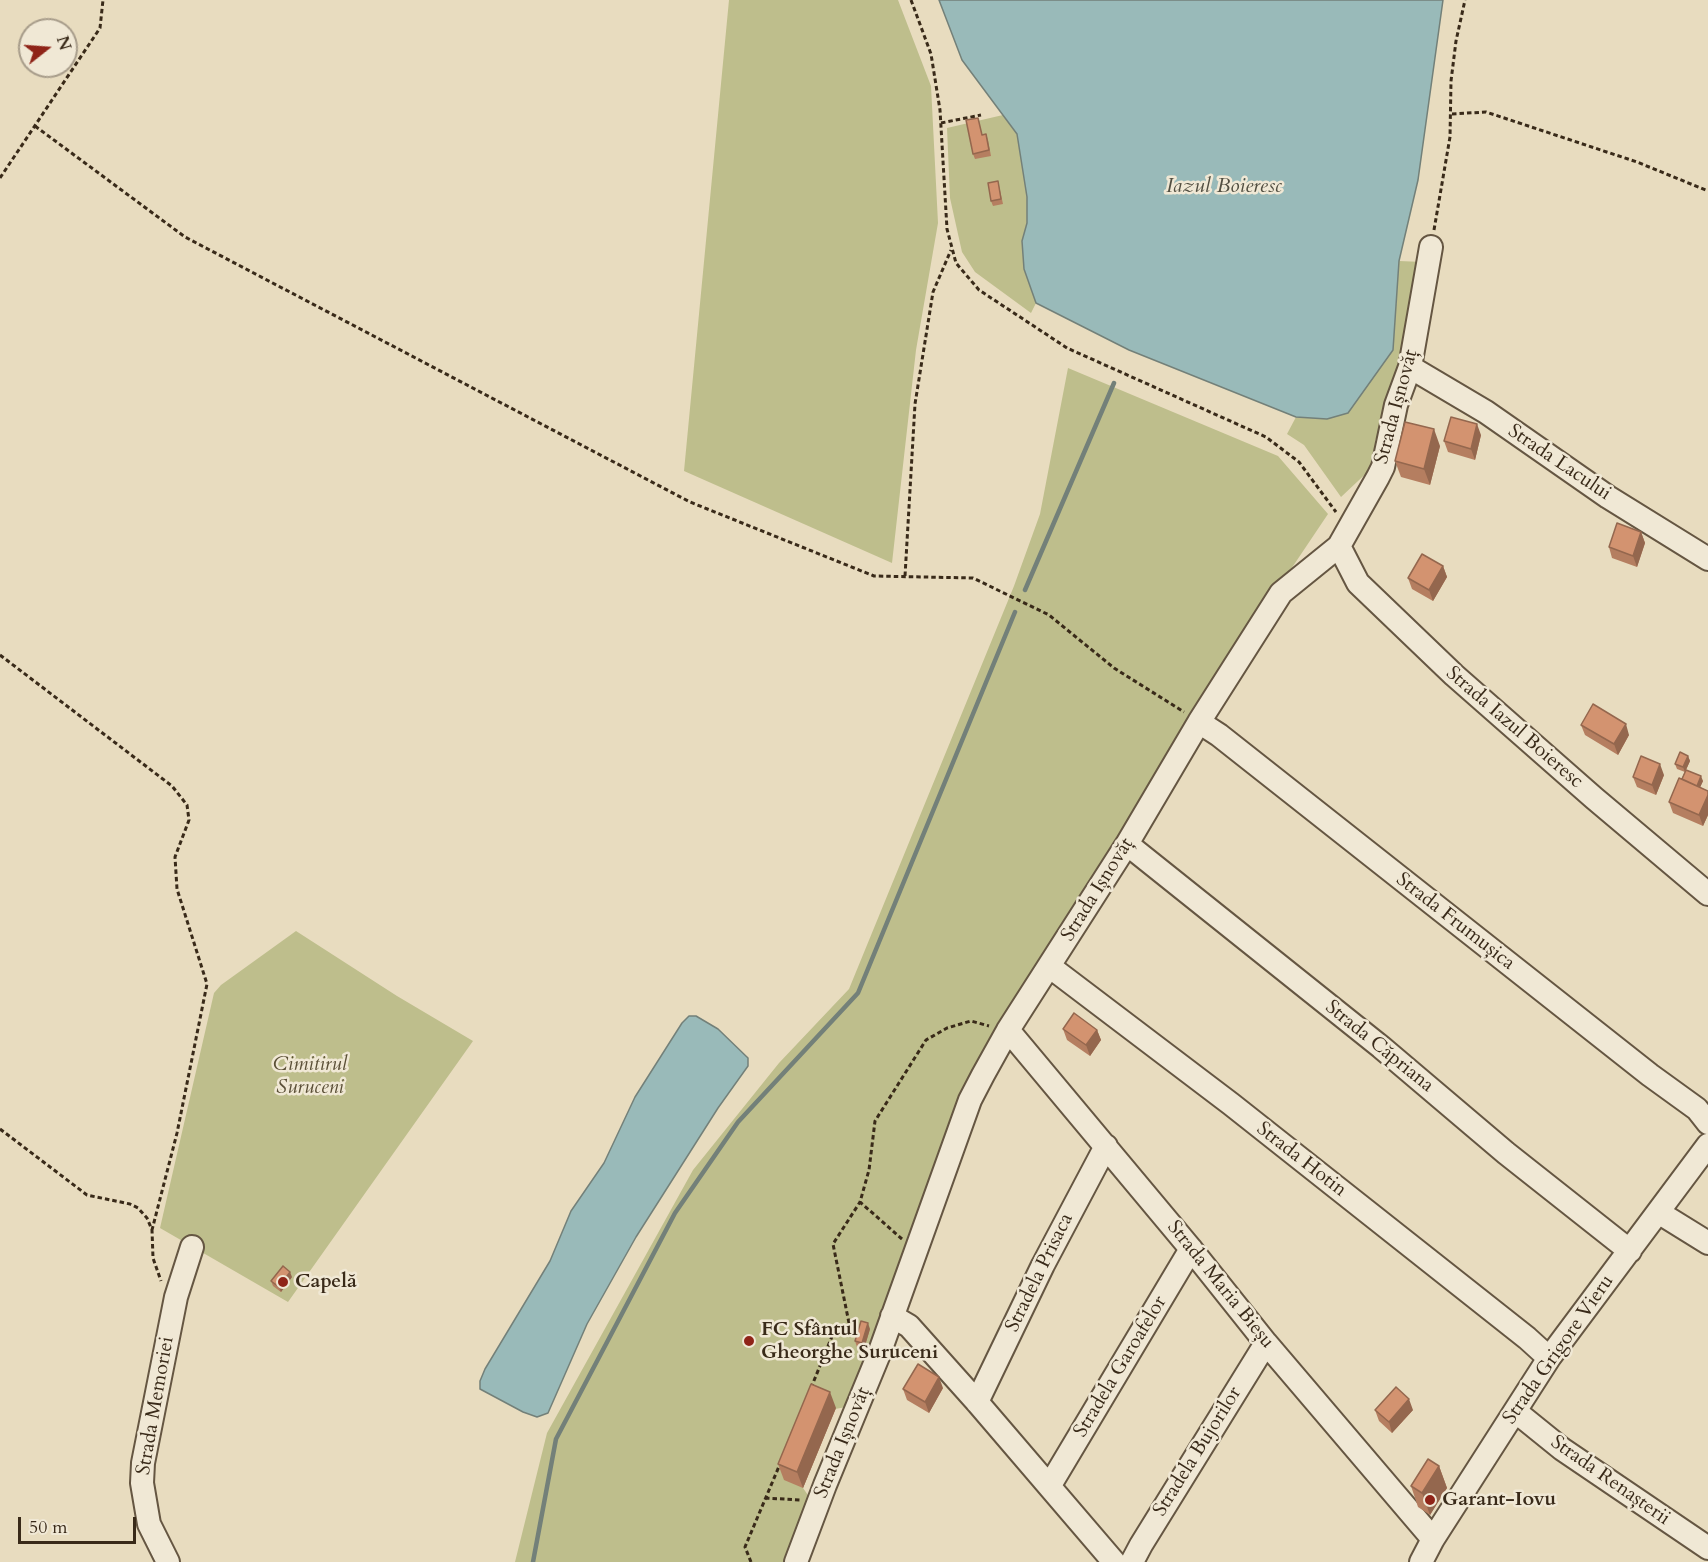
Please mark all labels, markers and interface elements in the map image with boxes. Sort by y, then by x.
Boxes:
north arrow [18,18,78,78]
text: N [51,33,76,53]
water label: Iazul Boieresc [1166,174,1282,200]
street label: Strada Ișnovăț [1370,347,1424,467]
street label: Strada Lacului [1503,420,1615,506]
street label: Strada Iazul Boieresc [1440,662,1588,794]
street label: Strada Ișnovăț [1057,834,1139,946]
street label: Strada Frumușica [1391,868,1519,976]
street label: Strada Căpriana [1320,996,1438,1098]
park label: Cimitirul Suruceni [273,1053,347,1100]
street label: Strada Hotin [1251,1117,1351,1203]
street label: Stradela Prisaca [1001,1210,1079,1336]
street label: Strada Maria Bieșu [1161,1216,1279,1354]
place label: Capelă [295,1270,357,1294]
street label: Strada Grigore Vieru [1498,1271,1620,1429]
marker: Capelă [276,1275,290,1289]
street label: Stradela Garoafelor [1069,1292,1173,1442]
place label: FC Sfântul Gheorghe Suruceni [761,1318,938,1365]
marker: FC Sfântul Gheorghe Suruceni [742,1334,756,1348]
street label: Strada Memoriei [132,1335,180,1477]
street label: Stradela Bujorilor [1149,1383,1247,1521]
street label: Strada Ișnovăț [810,1384,876,1502]
street label: Strada Renașterii [1546,1431,1674,1531]
place label: Garant-Iovu [1442,1488,1556,1512]
marker: Garant-Iovu [1423,1493,1437,1507]
scale bar [21,1505,140,1543]
text: 50 m [29,1515,68,1540]

